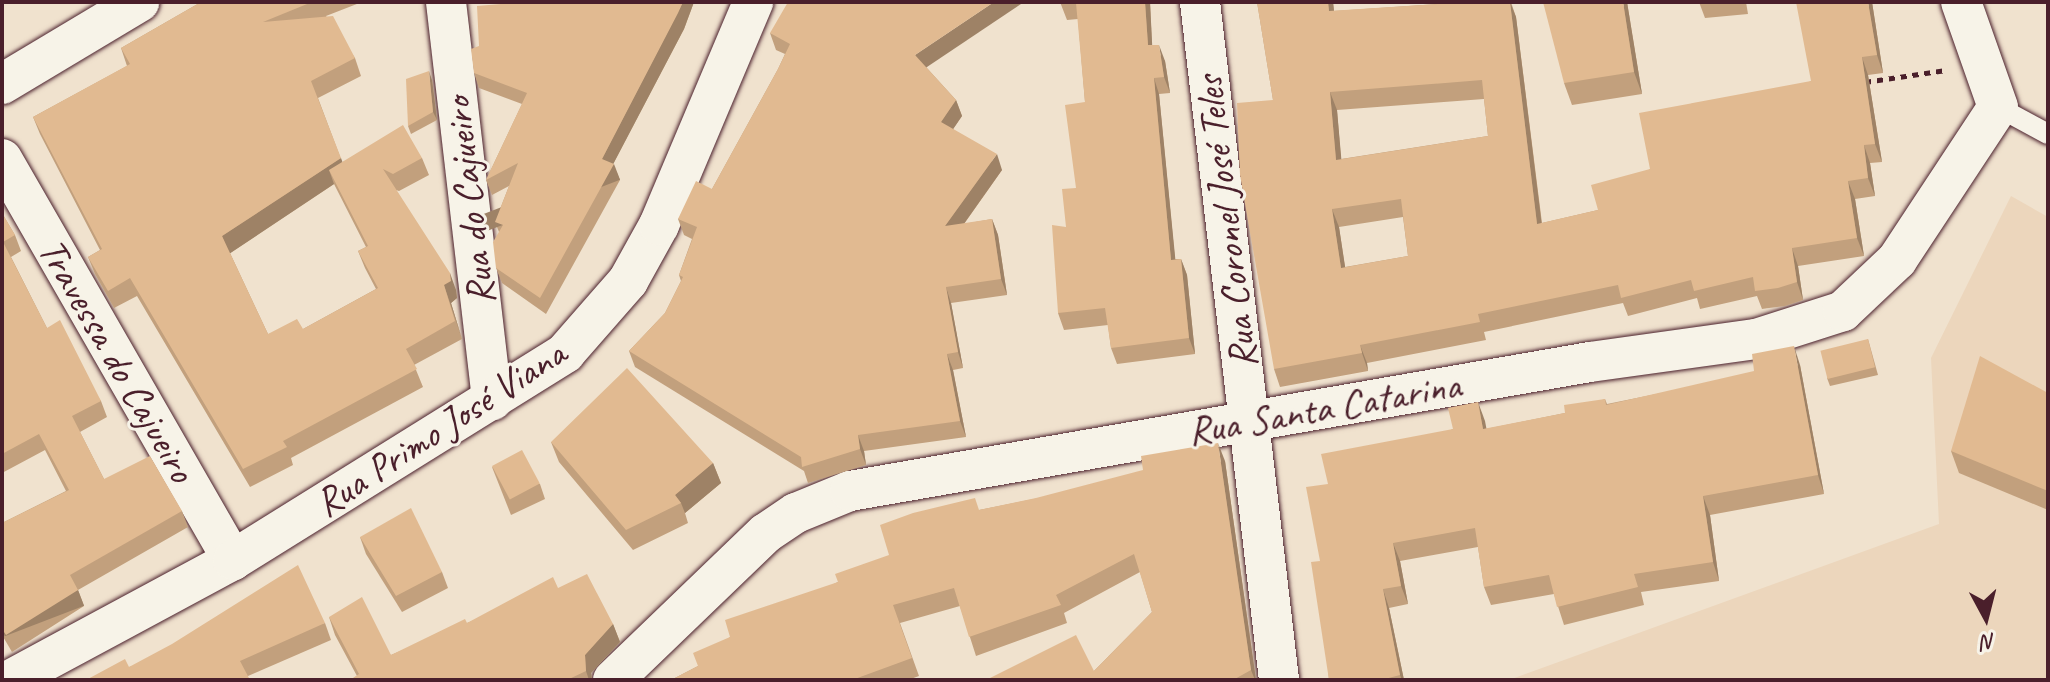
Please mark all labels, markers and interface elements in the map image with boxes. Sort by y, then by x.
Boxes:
street label: Rua Coronel José Teles [1184,73,1268,371]
street label: Rua do Cajueiro [432,95,506,307]
street label: Travessa do Cajueiro [28,229,206,491]
street label: Rua Primo José Viana [306,329,574,527]
street label: Rua Santa Catarina [1183,360,1465,456]
north arrow [1946,578,2026,658]
text: N [1980,627,1997,657]

